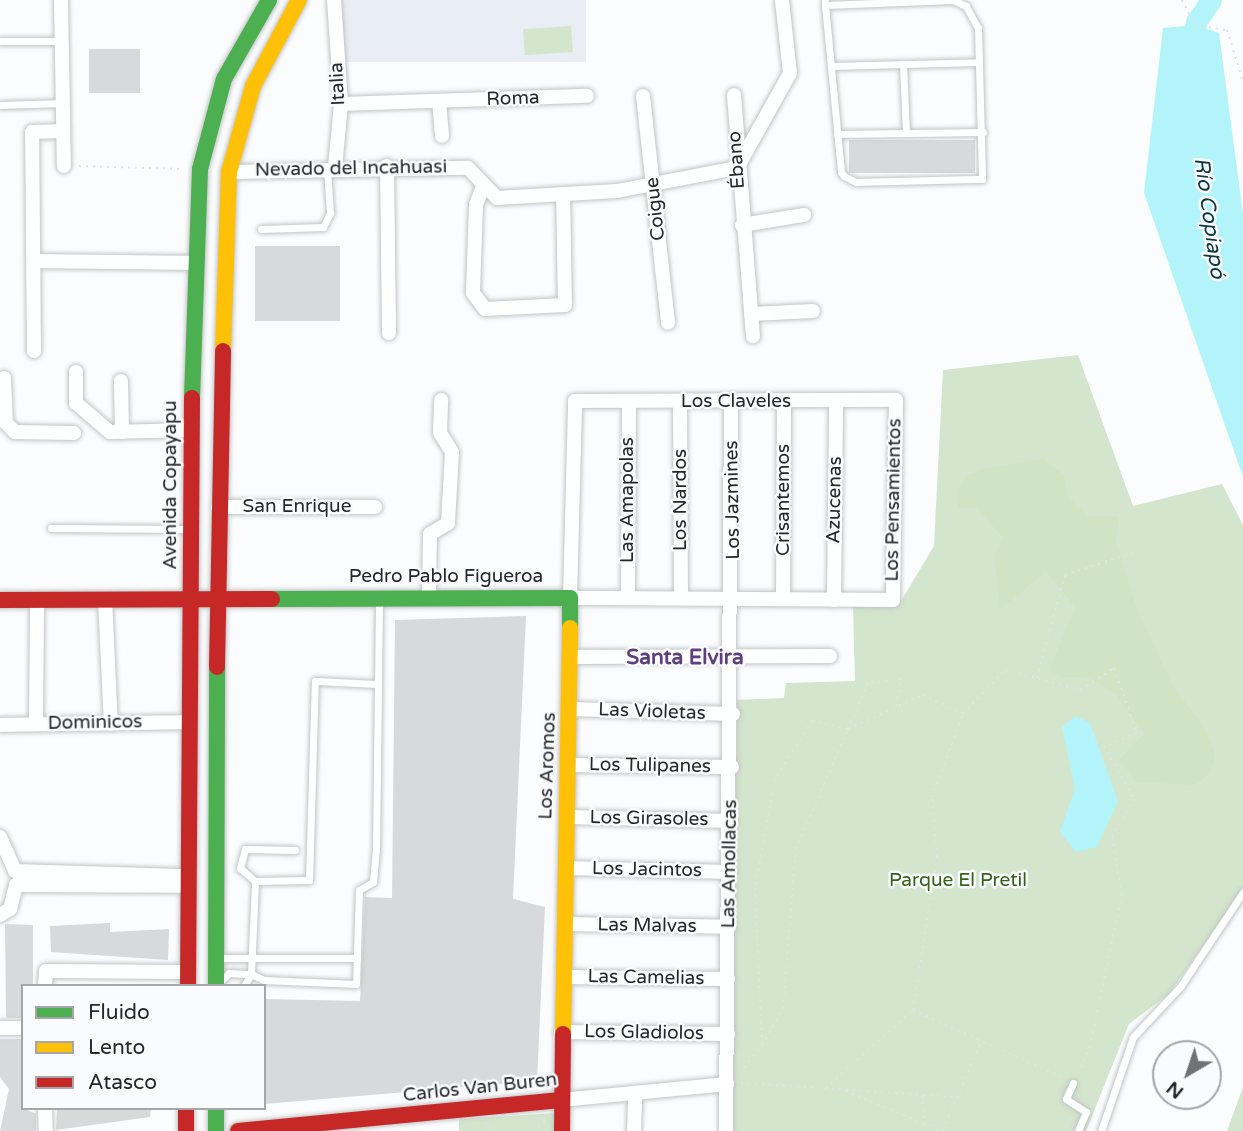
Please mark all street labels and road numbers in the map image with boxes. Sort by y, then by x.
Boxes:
street label: Italia [325,62,351,106]
street label: Roma [486,87,540,111]
street label: Ébano [724,130,750,190]
street label: Nevado del Incahuasi [255,156,447,182]
street label: Coigue [641,176,671,242]
street label: Los Claveles [681,391,791,413]
street label: Avenida Copayapu [160,400,182,570]
street label: Los Pensamientos [881,418,907,582]
street label: Las Amapolas [617,437,639,563]
street label: Los Jazmines [721,440,745,560]
street label: Crisantemos [773,444,795,556]
street label: Los Nardos [670,449,692,551]
street label: Azucenas [823,456,847,544]
street label: San Enrique [243,496,351,518]
street label: Pedro Pablo Figueroa [349,566,543,588]
street label: Las Violetas [598,699,706,725]
street label: Dominicos [47,711,143,735]
street label: Los Aromos [535,712,561,820]
street label: Los Tulipanes [589,754,711,778]
street label: Las Amollacas [717,799,743,929]
street label: Los Girasoles [589,807,709,831]
street label: Los Jacintos [592,858,702,882]
street label: Las Malvas [597,914,697,938]
street label: Las Camelias [587,966,705,990]
street label: Los Gladiolos [584,1021,704,1045]
street label: Carlos Van Buren [402,1069,558,1107]

